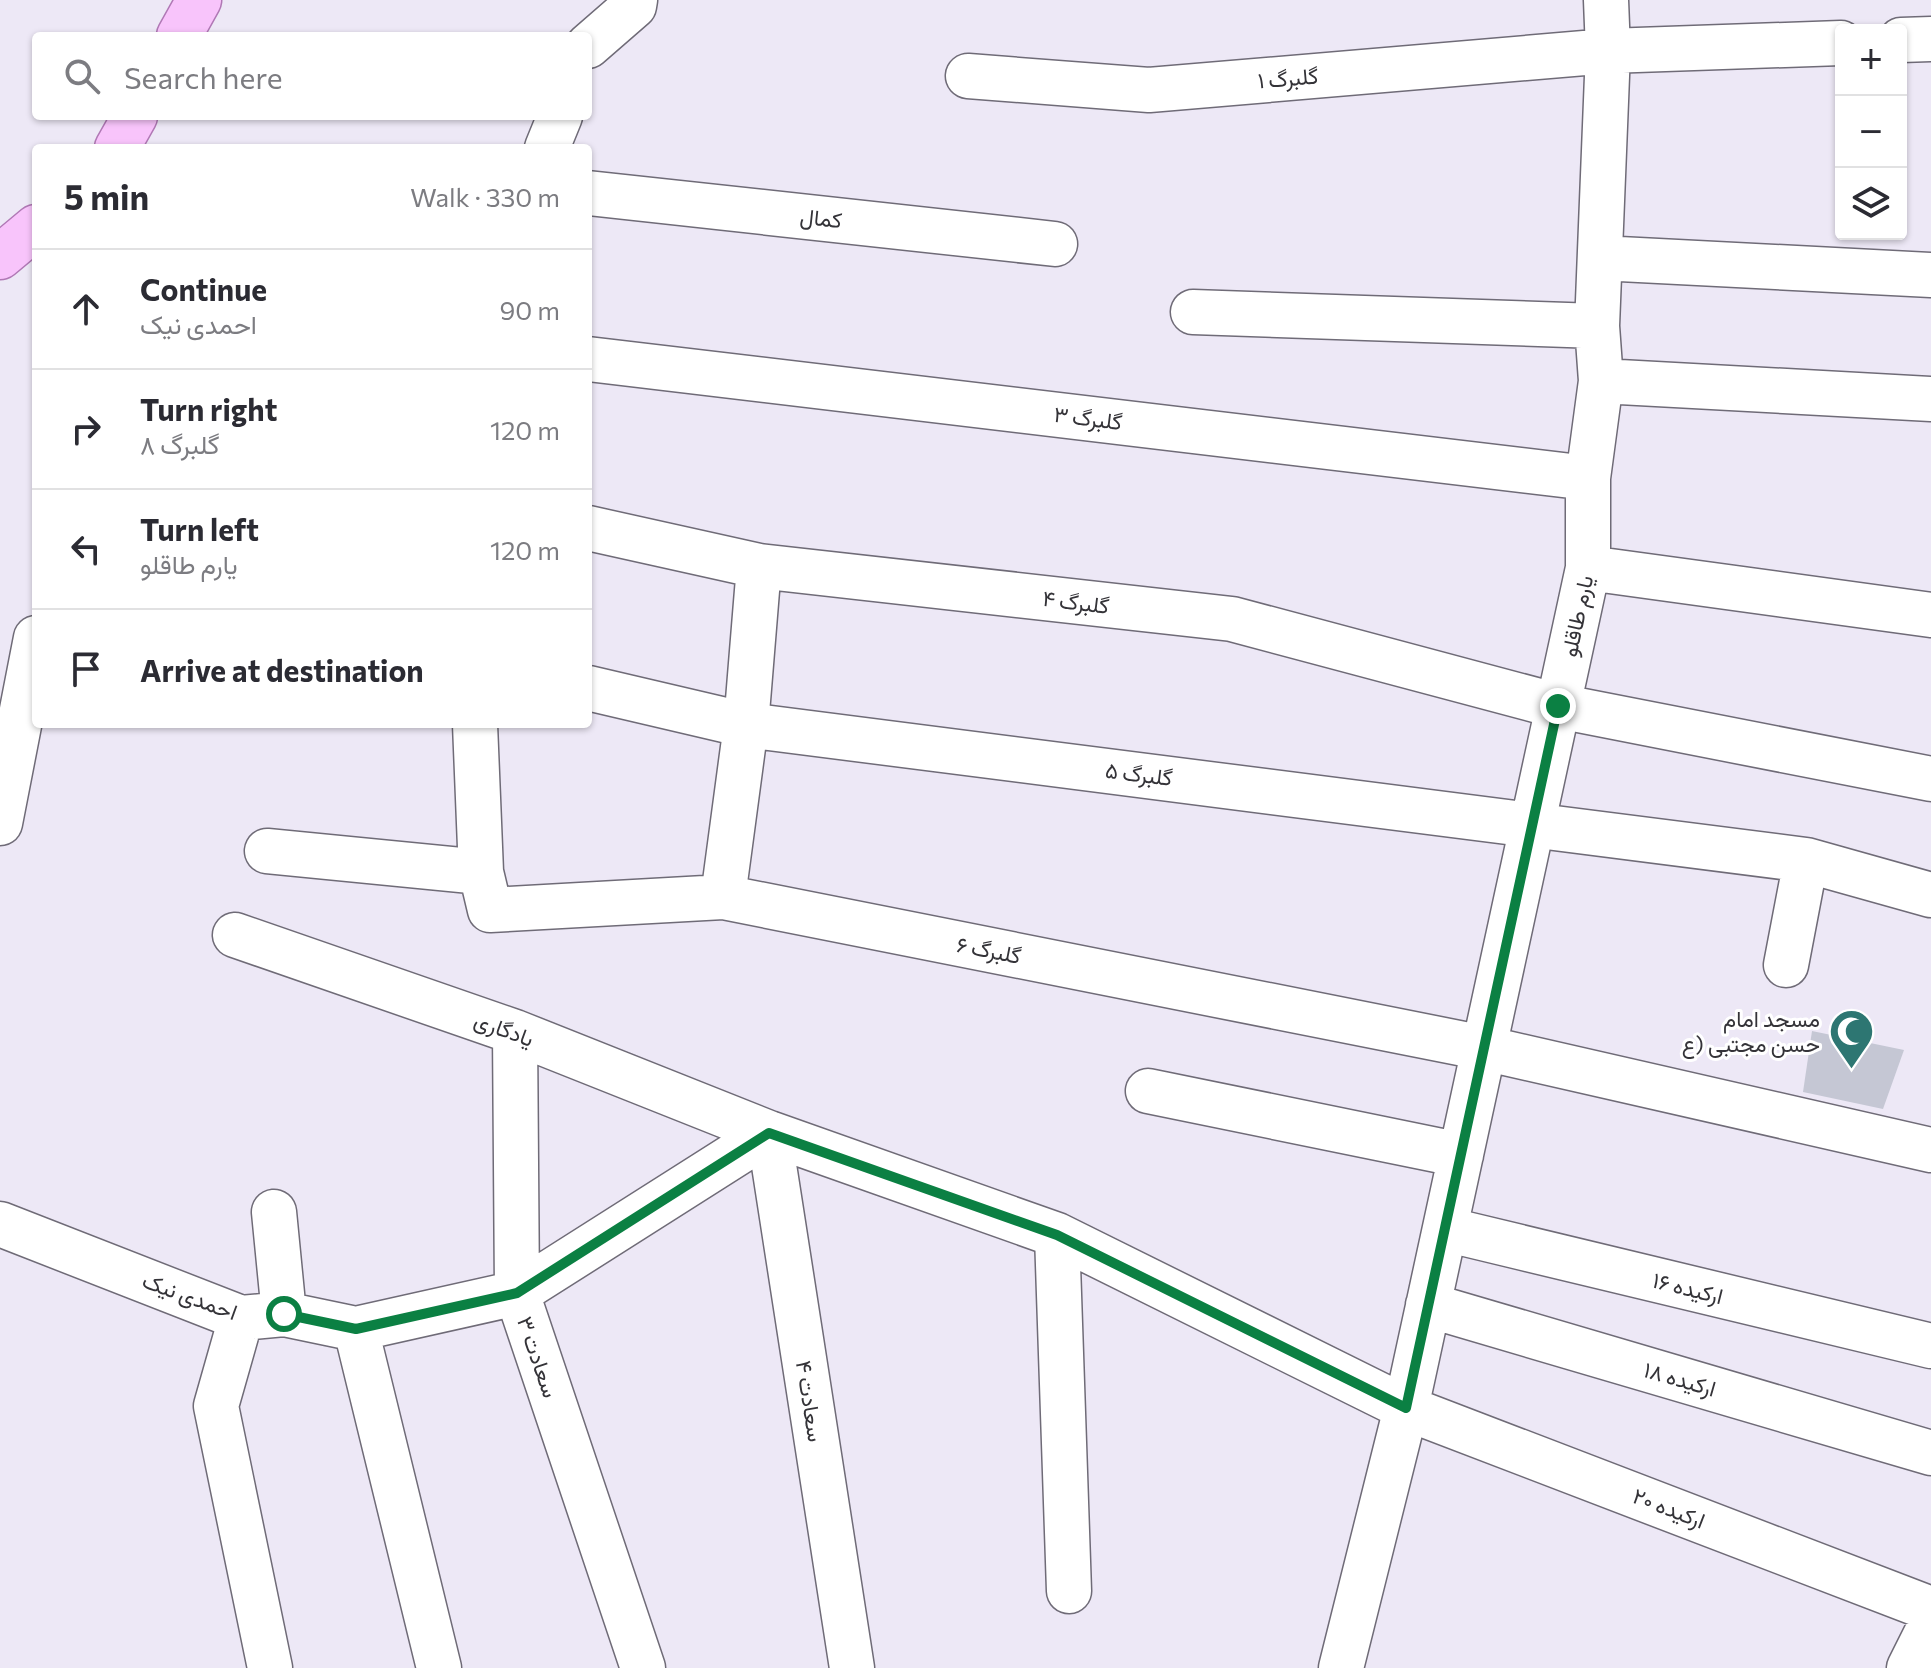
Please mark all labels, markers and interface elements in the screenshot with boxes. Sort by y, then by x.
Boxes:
map controls [1835,24,1907,240]
button: + [1835,24,1907,96]
search box [32,32,592,120]
icon: search [60,54,104,98]
text: Search here [124,58,283,95]
street label: گلبرگ ۱ [1257,61,1320,95]
button: − [1835,96,1907,168]
button: layers [1835,168,1907,240]
text: 5 min [64,175,149,217]
text: Walk · 330 m [410,181,560,212]
street label: کمال [799,202,844,233]
text: Continue [140,270,267,307]
icon: ahead [64,287,108,331]
text: 90 m [500,294,560,325]
text: احمدی نیک [140,308,257,339]
text: Turn right [140,390,277,427]
street label: گلبرگ ۳ [1052,400,1124,436]
icon: right [64,407,108,451]
text: 120 m [490,414,560,445]
text: گلبرگ ۸ [140,428,220,459]
text: Turn left [140,510,259,547]
icon: left [64,527,108,571]
text: 120 m [490,534,560,565]
text: یارم طاقلو [140,548,238,579]
street label: یارم طاقلو [1555,573,1600,660]
street label: گلبرگ ۴ [1041,584,1111,620]
icon: arrive [64,647,108,691]
text: Arrive at destination [140,651,424,688]
route end [1540,688,1576,724]
street label: گلبرگ ۵ [1104,756,1174,792]
street label: گلبرگ ۶ [954,930,1024,970]
street label: یادگاری [470,1005,538,1053]
place label: مسجد امام حسن مجتبی (ع [1682,1005,1820,1059]
mosque icon: مسجد امام حسن مجتبی (ع [1827,1008,1875,1071]
street label: احمدی نیک [139,1266,241,1326]
street label: ارکیده ۱۶ [1650,1266,1726,1310]
route start [266,1296,302,1332]
street label: سعادت ۳ [512,1313,565,1401]
street label: ارکیده ۱۸ [1641,1355,1719,1403]
street label: سعادت ۴ [791,1358,830,1444]
street label: ارکیده ۲۰ [1629,1481,1709,1535]

